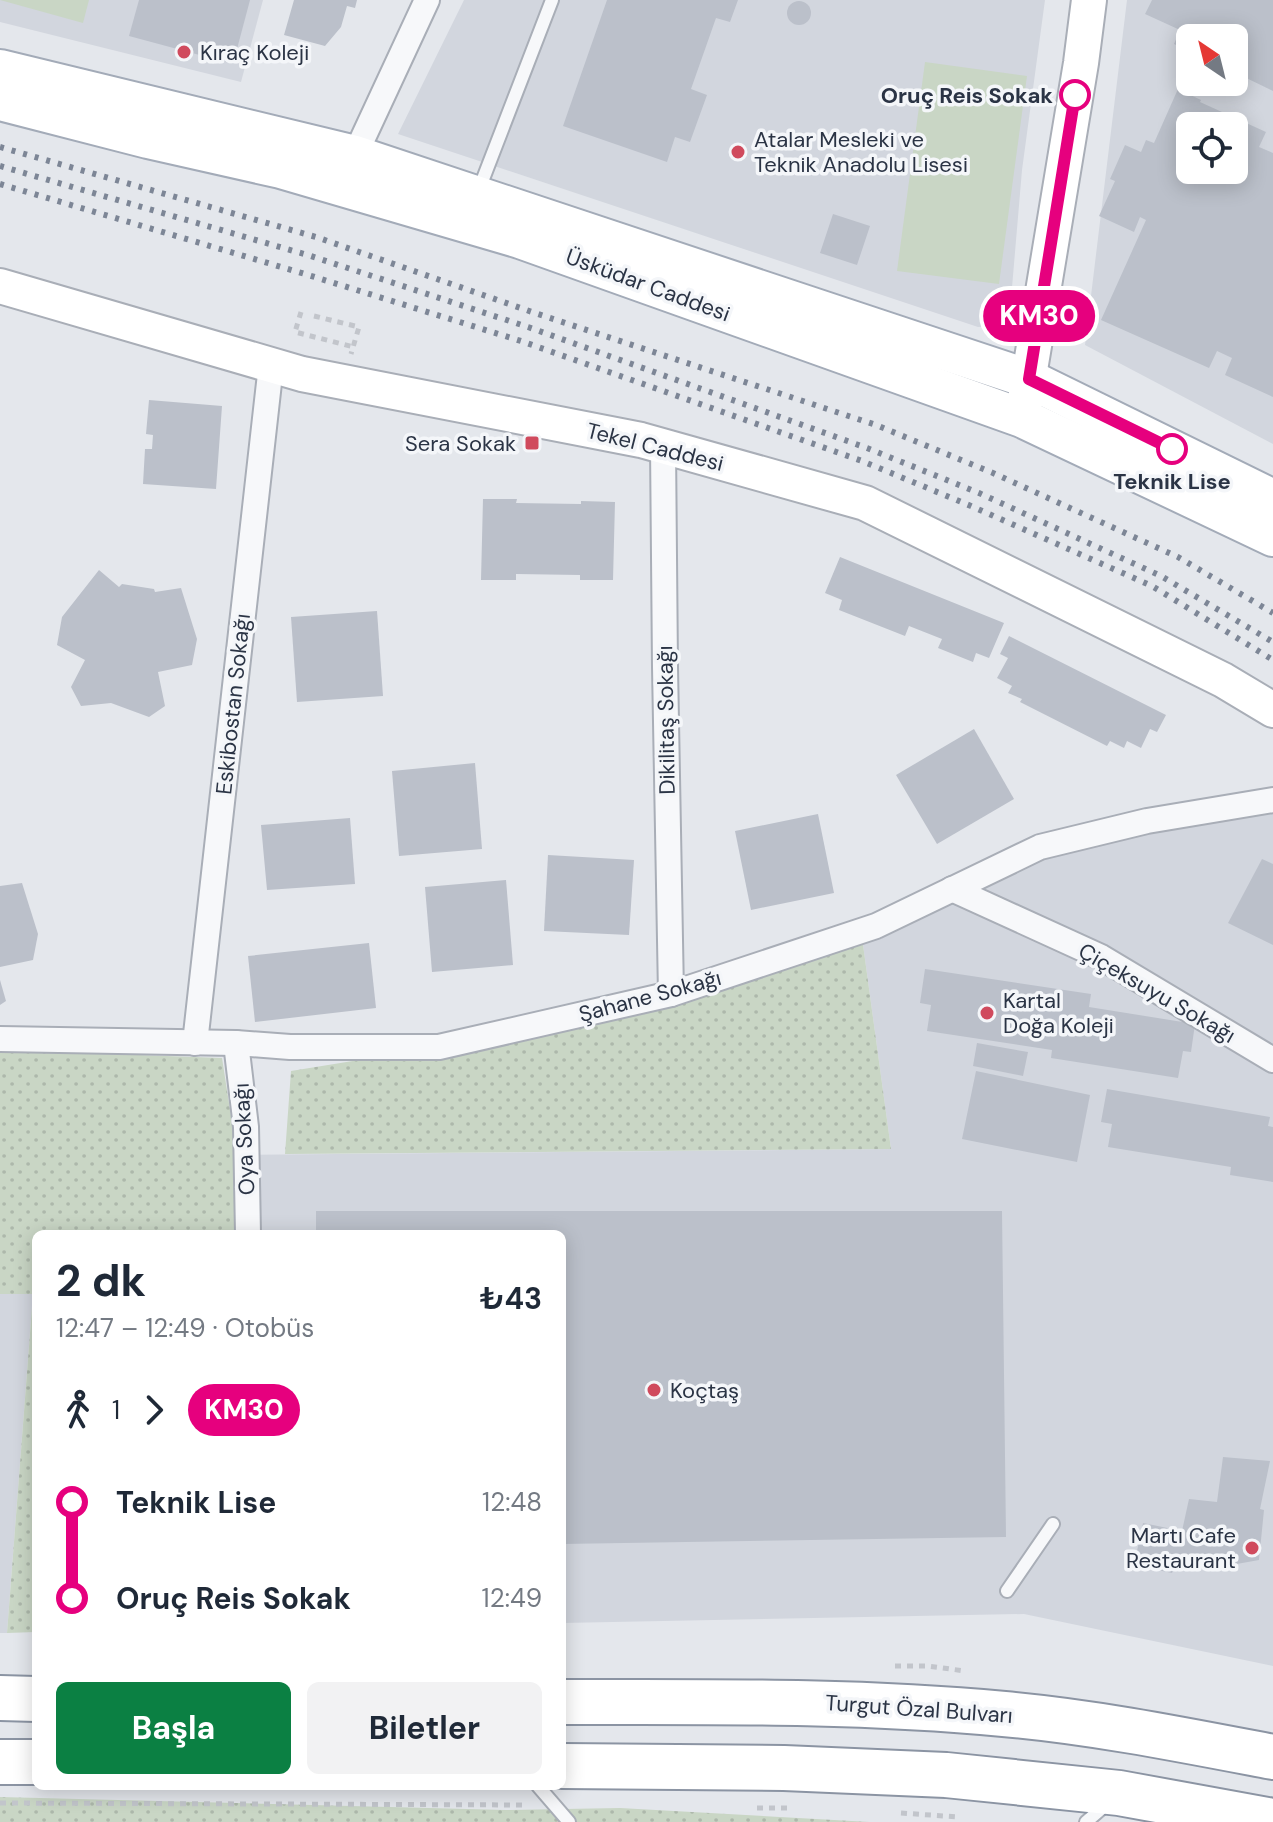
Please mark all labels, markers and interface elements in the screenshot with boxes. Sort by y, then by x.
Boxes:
north arrow [1176,24,1248,96]
map controls [1176,24,1248,184]
place label: Kıraç Koleji [200,38,309,67]
marker: Kıraç Koleji [175,43,193,61]
marker: Oruç Reis Sokak [1060,80,1090,110]
place label: Oruç Reis Sokak [881,81,1053,110]
button: locate [1176,112,1248,184]
place label: Atalar Mesleki ve Teknik Anadolu Lisesi [754,125,968,179]
marker: Atalar Mesleki ve Teknik Anadolu Lisesi [729,143,747,161]
street label: Üsküdar Caddesi [562,242,734,328]
line badge: KM30 [983,290,1095,342]
text: KM30 [999,297,1079,334]
street label: Tekel Caddesi [583,416,727,478]
place label: Sera Sokak [405,429,516,458]
marker: Sera Sokak [523,434,541,452]
marker: Teknik Lise [1157,434,1187,464]
place label: Teknik Lise [1113,467,1231,496]
street label: Eskibostan Sokağı [209,612,257,796]
street label: Dikilitaş Sokağı [650,645,682,795]
street label: Çiçeksuyu Sokağı [1073,936,1241,1050]
street label: Şahane Sokağı [576,963,724,1029]
place label: Kartal Doğa Koleji [1003,986,1114,1040]
marker: Kartal Doğa Koleji [978,1004,996,1022]
street label: Oya Sokağı [227,1082,261,1196]
text: 2 dk [56,1252,146,1310]
text: ₺43 [480,1279,542,1318]
text: 12:47 – 12:49 · Otobüs [56,1311,314,1345]
place label: Koçtaş [670,1376,739,1405]
marker: Koçtaş [645,1381,663,1399]
icon: walk [56,1388,100,1432]
icon: forward [132,1388,176,1432]
text: KM30 [204,1391,284,1428]
text: 1 [112,1393,120,1427]
text: Teknik Lise [116,1483,276,1522]
text: 12:48 [482,1485,542,1519]
place label: Martı Cafe Restaurant [1126,1521,1236,1575]
marker: Martı Cafe Restaurant [1243,1539,1261,1557]
text: Oruç Reis Sokak [116,1579,351,1618]
text: 12:49 [482,1581,542,1615]
button: Başla [56,1682,291,1774]
button: Biletler [307,1682,542,1774]
street label: Turgut Özal Bulvarı [824,1688,1014,1730]

